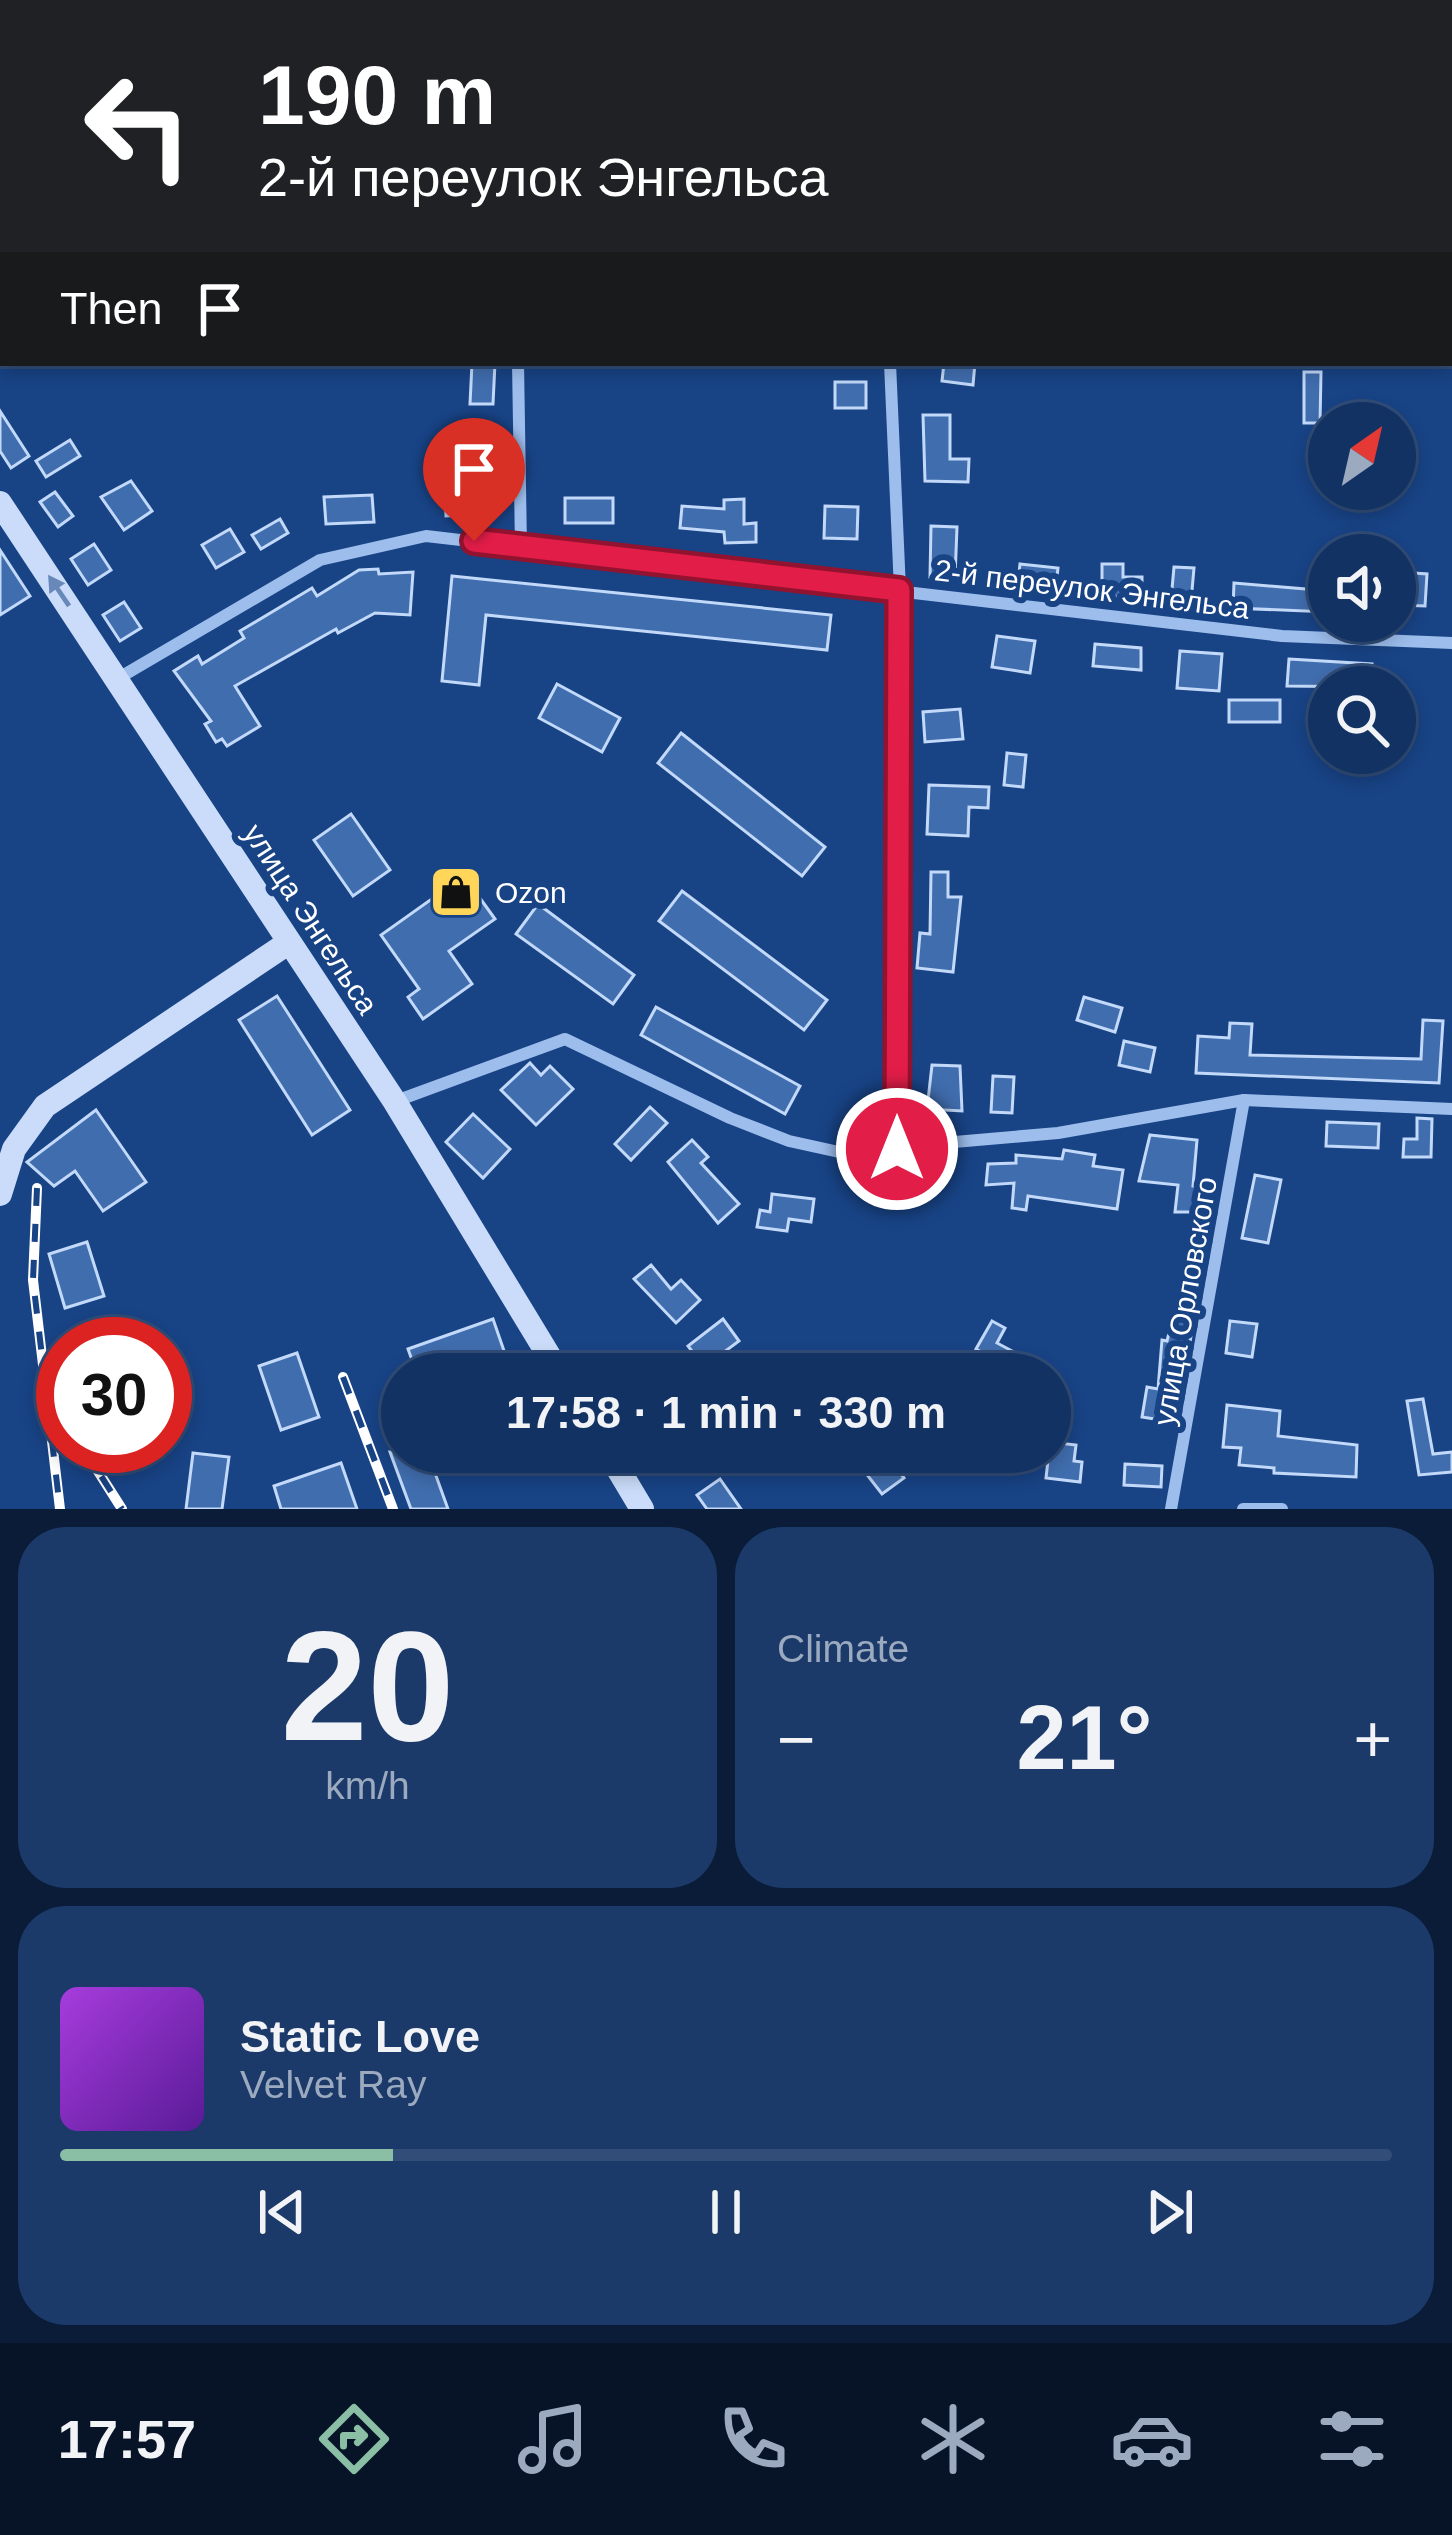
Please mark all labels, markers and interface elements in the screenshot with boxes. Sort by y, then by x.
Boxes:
icon: left [60,48,216,204]
text: 190 m [258,48,496,142]
text: 2-й переулок Энгельса [258,147,829,207]
icon: arrive [187,276,253,342]
text: Then [60,283,163,334]
north arrow [1308,402,1416,510]
map controls [1308,402,1416,774]
pin [423,418,525,541]
icon: arrive [441,436,507,502]
button: sound [1308,534,1416,642]
street label: 2-й переулок Энгельса [933,553,1252,625]
one-way arrow [48,575,70,608]
button: search [1308,666,1416,774]
street label: улица Энгельса [237,818,385,1020]
shop icon: Ozon [428,864,484,920]
place label: Ozon [495,876,567,909]
position arrow [834,1086,960,1212]
street label: улица Орловского [1147,1174,1223,1428]
speed limit sign: 30 [36,1317,192,1473]
text: 17:58 · 1 min · 330 m [506,1387,946,1438]
text: 20 [281,1599,454,1773]
text: Climate [777,1627,909,1670]
text: 21° [1016,1688,1153,1788]
text: − [777,1702,816,1776]
text: + [1353,1702,1392,1776]
text: km/h [325,1764,410,1807]
text: Static Love [240,2011,480,2062]
text: Velvet Ray [240,2063,426,2106]
icon: previous [249,2179,315,2245]
icon: pause [693,2179,759,2245]
icon: next [1137,2179,1203,2245]
icon: directions [312,2397,396,2481]
icon: music [511,2397,595,2481]
icon: phone [711,2397,795,2481]
icon: climate [911,2397,995,2481]
icon: car [1110,2397,1194,2481]
icon: filters [1310,2397,1394,2481]
text: 17:57 [58,2409,196,2469]

